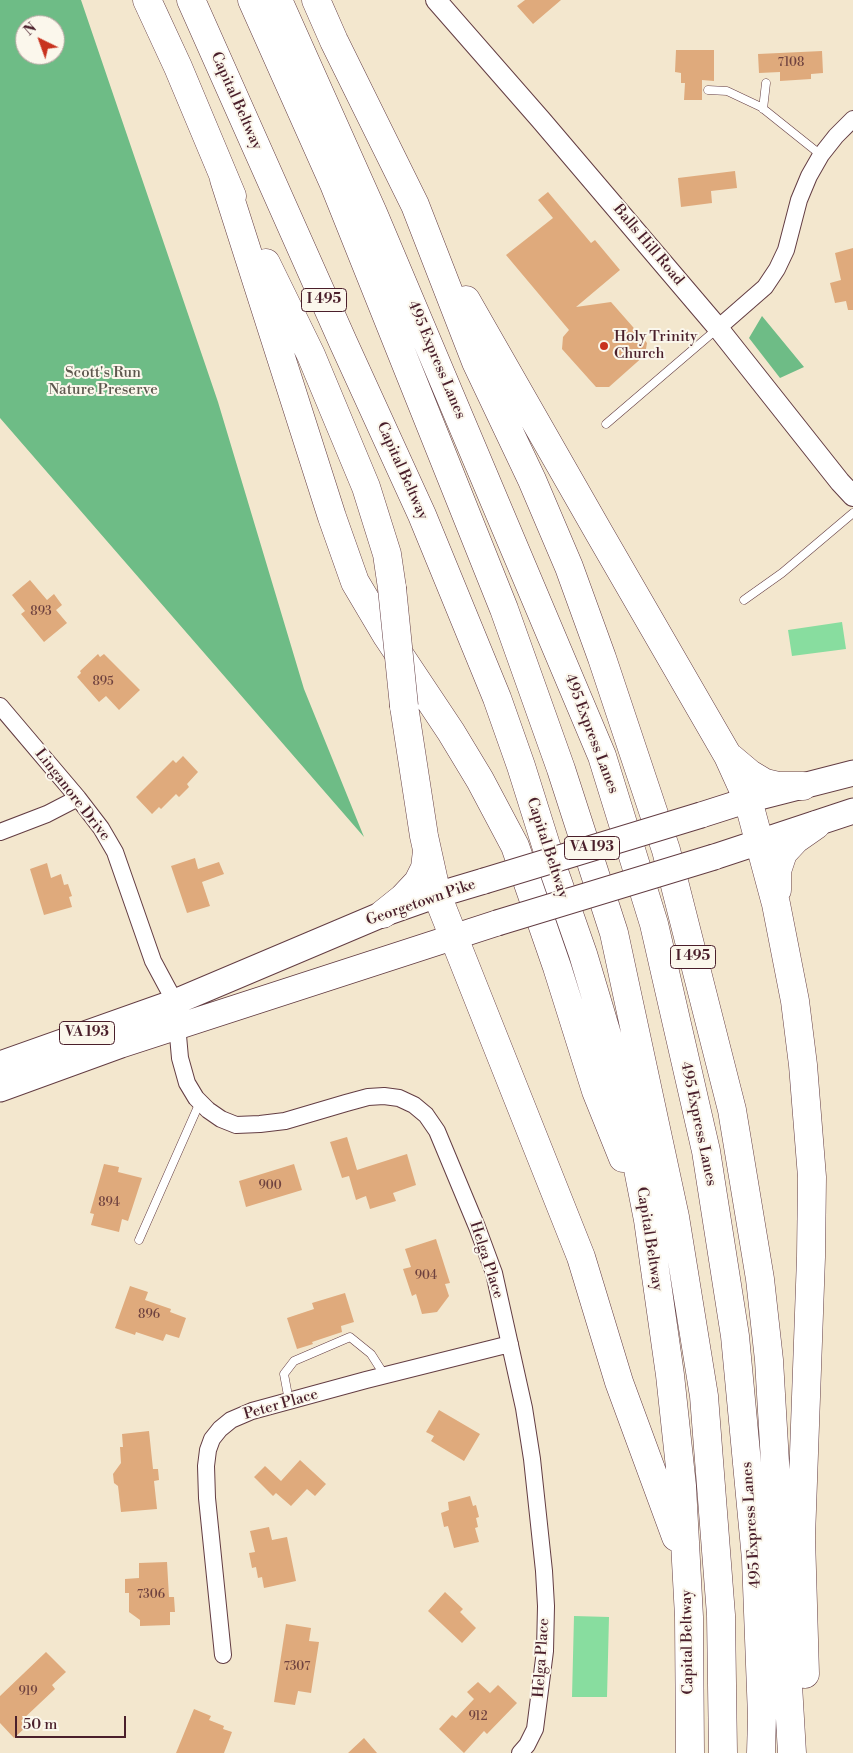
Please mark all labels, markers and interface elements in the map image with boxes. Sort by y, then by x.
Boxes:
north arrow [15,15,65,65]
text: N [20,19,41,40]
street label: Capital Beltway [206,49,266,153]
house number: 7108 [778,56,804,70]
street label: Balls Hill Road [609,201,687,289]
road number: I 495 [302,288,346,312]
street label: 495 Express Lanes [403,298,469,422]
place label: Holy Trinity Church [614,328,697,363]
marker: Holy Trinity Church [598,340,610,352]
park label: Scott's Run Nature Preserve [48,364,158,399]
street label: Capital Beltway [372,419,432,523]
house number: 893 [30,605,52,619]
street label: 495 Express Lanes [560,672,622,796]
house number: 895 [92,675,114,689]
street label: Linganore Drive [31,745,113,845]
street label: Capital Beltway [522,795,572,901]
road number: VA 193 [564,836,620,860]
street label: Georgetown Pike [364,876,478,930]
road number: I 495 [670,946,716,969]
road number: VA 193 [59,1021,114,1044]
street label: 495 Express Lanes [676,1060,720,1188]
house number: 900 [258,1179,282,1193]
street label: Capital Beltway [632,1186,666,1292]
house number: 894 [98,1196,120,1210]
street label: Helga Place [465,1219,507,1301]
house number: 904 [415,1269,437,1283]
house number: 896 [138,1308,160,1322]
street label: Peter Place [242,1386,320,1424]
street label: 495 Express Lanes [739,1461,765,1589]
house number: 7306 [137,1588,165,1602]
street label: Capital Beltway [678,1589,698,1695]
street label: Helga Place [530,1618,554,1698]
house number: 7307 [284,1660,310,1674]
house number: 919 [19,1685,37,1699]
scale bar [18,1706,129,1738]
house number: 912 [468,1710,488,1724]
text: 50 m [23,1715,57,1734]

